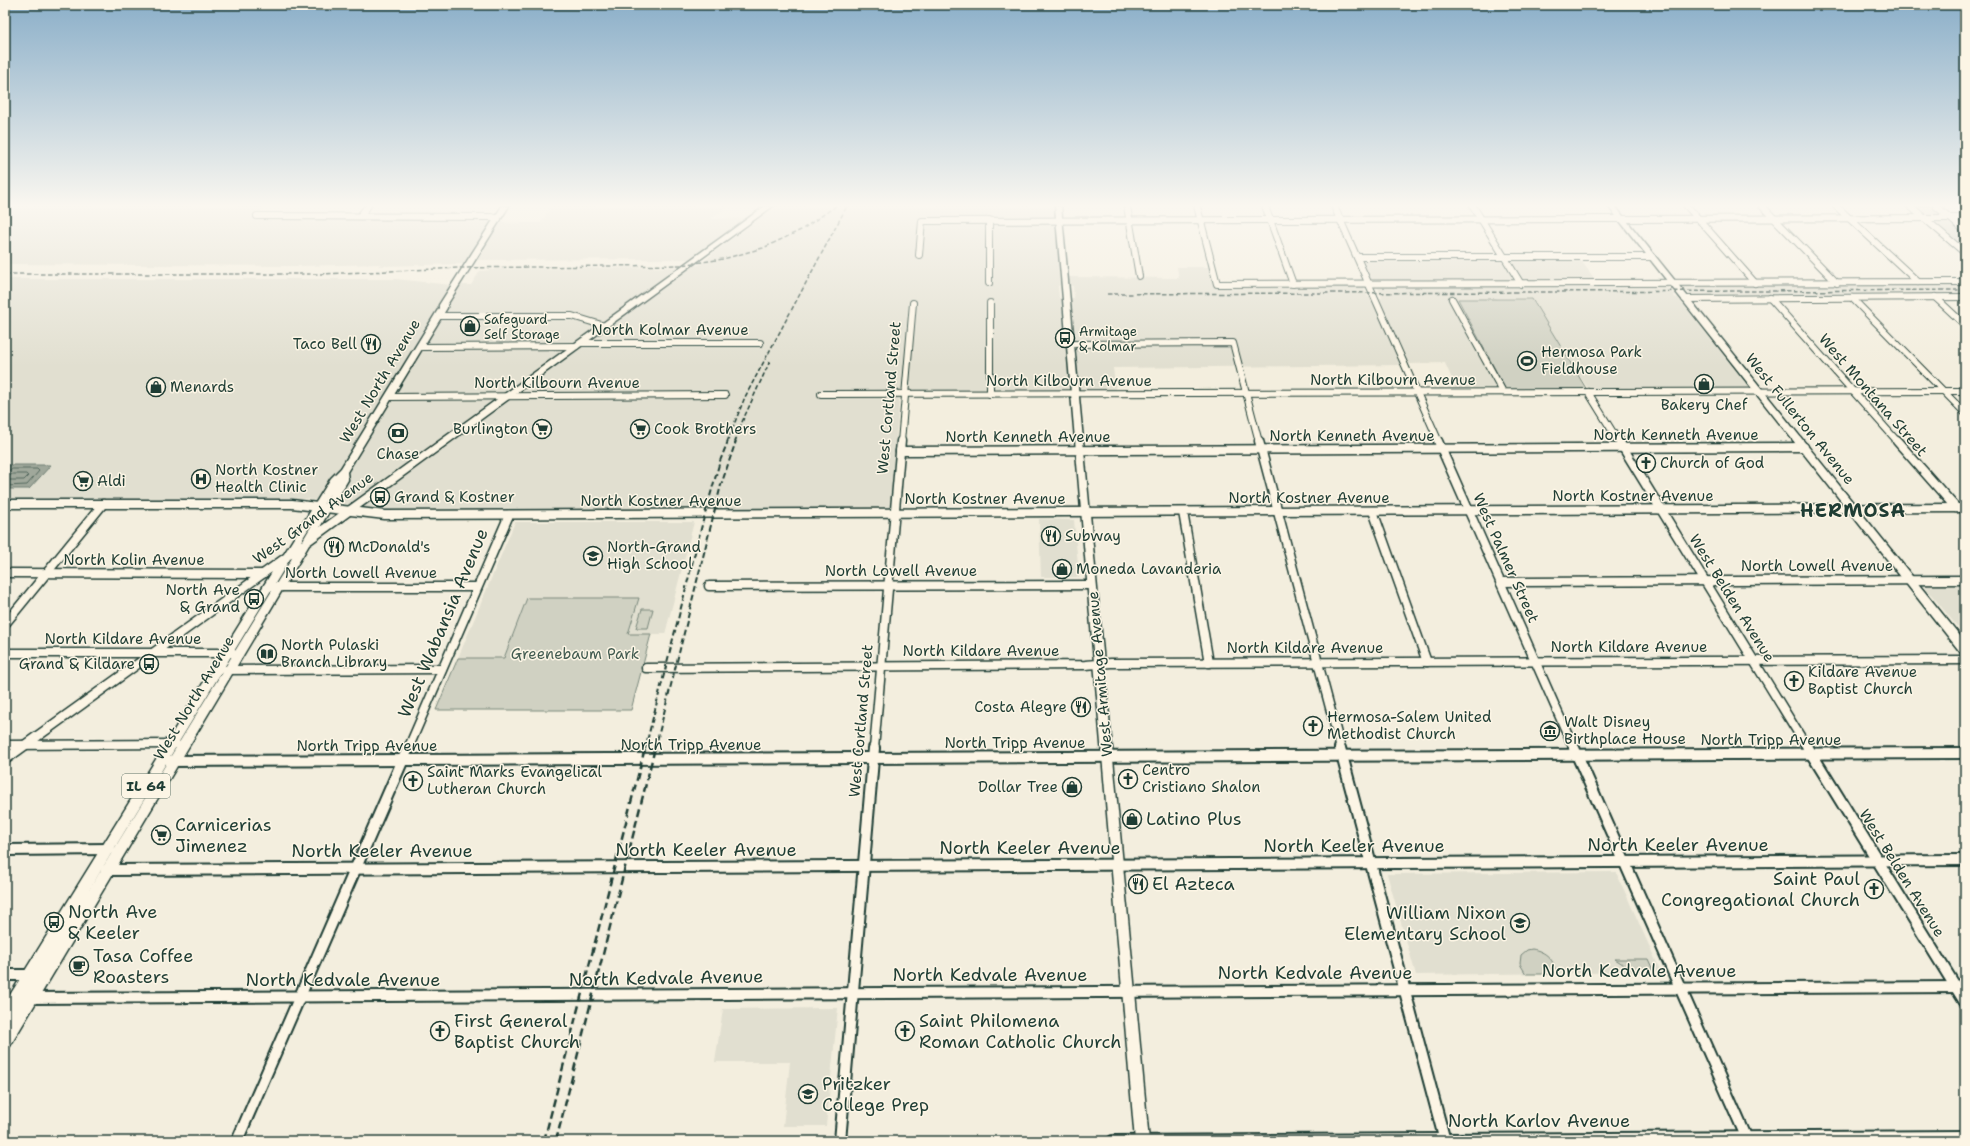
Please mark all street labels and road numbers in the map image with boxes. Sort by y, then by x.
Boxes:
street label: West North Avenue [335,315,425,447]
street label: North Kolmar Avenue [591,320,749,340]
street label: West Cortland Street [872,321,906,475]
street label: West Montana Street [1814,329,1932,461]
street label: West Fullerton Avenue [1741,349,1859,489]
street label: North Kilbourn Avenue [1310,370,1476,390]
street label: North Kilbourn Avenue [986,371,1152,391]
street label: North Kilbourn Avenue [474,373,640,393]
street label: North Kenneth Avenue [1593,425,1759,445]
street label: North Kenneth Avenue [1269,426,1435,446]
street label: North Kenneth Avenue [945,427,1111,447]
street label: West Grand Avenue [249,467,377,569]
street label: North Kostner Avenue [1552,486,1714,506]
street label: North Kostner Avenue [1228,488,1390,508]
street label: North Kostner Avenue [904,489,1066,509]
street label: West Palmer Street [1468,490,1544,626]
street label: North Kostner Avenue [580,491,742,511]
street label: West Wabansia Avenue [392,525,494,721]
street label: West Belden Avenue [1685,530,1779,666]
street label: North Kolin Avenue [63,550,205,570]
street label: North Lowell Avenue [1741,556,1893,576]
street label: North Lowell Avenue [825,561,977,581]
street label: North Lowell Avenue [285,563,437,583]
street label: West Armitage Avenue [1083,590,1117,758]
street label: North Kildare Avenue [45,629,201,649]
street label: West North Avenue [149,632,239,764]
street label: North Kildare Avenue [1551,637,1707,657]
street label: North Kildare Avenue [1227,638,1383,658]
street label: North Kildare Avenue [903,641,1059,661]
street label: West Cortland Street [844,644,878,798]
street label: North Tripp Avenue [1700,730,1842,750]
street label: North Tripp Avenue [944,733,1086,753]
street label: North Tripp Avenue [620,735,762,755]
street label: North Tripp Avenue [296,736,438,756]
road number: IL 64 [122,774,170,798]
street label: West Belden Avenue [1855,805,1949,941]
street label: North Keeler Avenue [1587,833,1769,857]
street label: North Keeler Avenue [1263,834,1445,858]
street label: North Keeler Avenue [939,836,1121,860]
street label: North Keeler Avenue [615,838,797,862]
street label: North Keeler Avenue [291,839,473,863]
street label: North Kedvale Avenue [1542,959,1736,983]
street label: North Kedvale Avenue [1218,961,1412,985]
street label: North Kedvale Avenue [893,963,1087,987]
street label: North Kedvale Avenue [568,964,764,992]
street label: North Kedvale Avenue [246,968,440,992]
street label: North Karlov Avenue [1448,1109,1630,1133]

